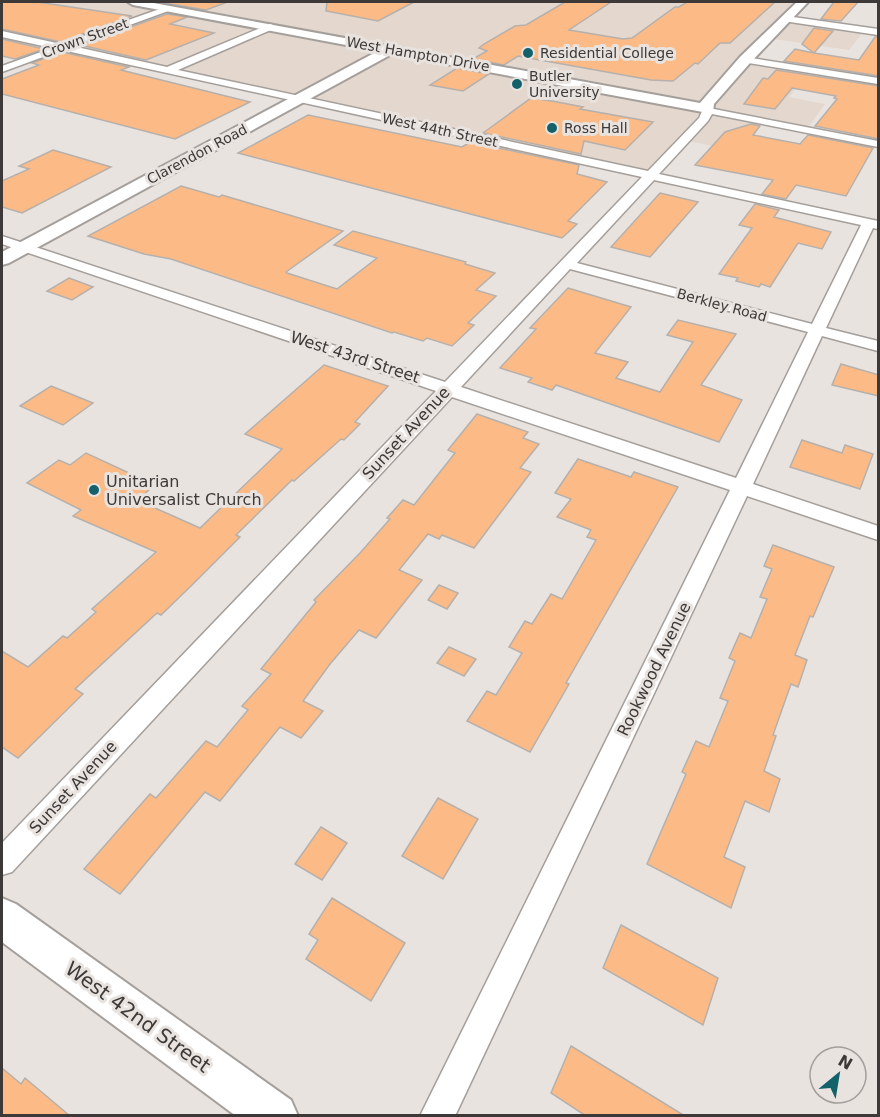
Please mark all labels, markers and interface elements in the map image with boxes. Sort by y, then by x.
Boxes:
street label: Crown Street [39,15,131,61]
street label: West Hampton Drive [345,34,491,74]
place label: Residential College [540,45,674,61]
marker: Residential College [521,46,535,60]
place label: Butler University [529,68,600,100]
marker: Butler University [510,77,524,91]
street label: West 44th Street [381,110,500,150]
place label: Ross Hall [564,120,628,136]
street label: Clarendon Road [144,121,250,187]
marker: Ross Hall [545,121,559,135]
street label: Berkley Road [675,285,769,325]
street label: West 43rd Street [288,327,422,387]
street label: Sunset Avenue [358,383,454,483]
place label: Unitarian Universalist Church [106,472,262,509]
marker: Unitarian Universalist Church [87,483,101,497]
street label: Rookwood Avenue [613,599,695,739]
street label: Sunset Avenue [25,737,121,837]
street label: West 42nd Street [61,956,215,1078]
north arrow [808,1045,868,1105]
text: N [835,1051,856,1074]

